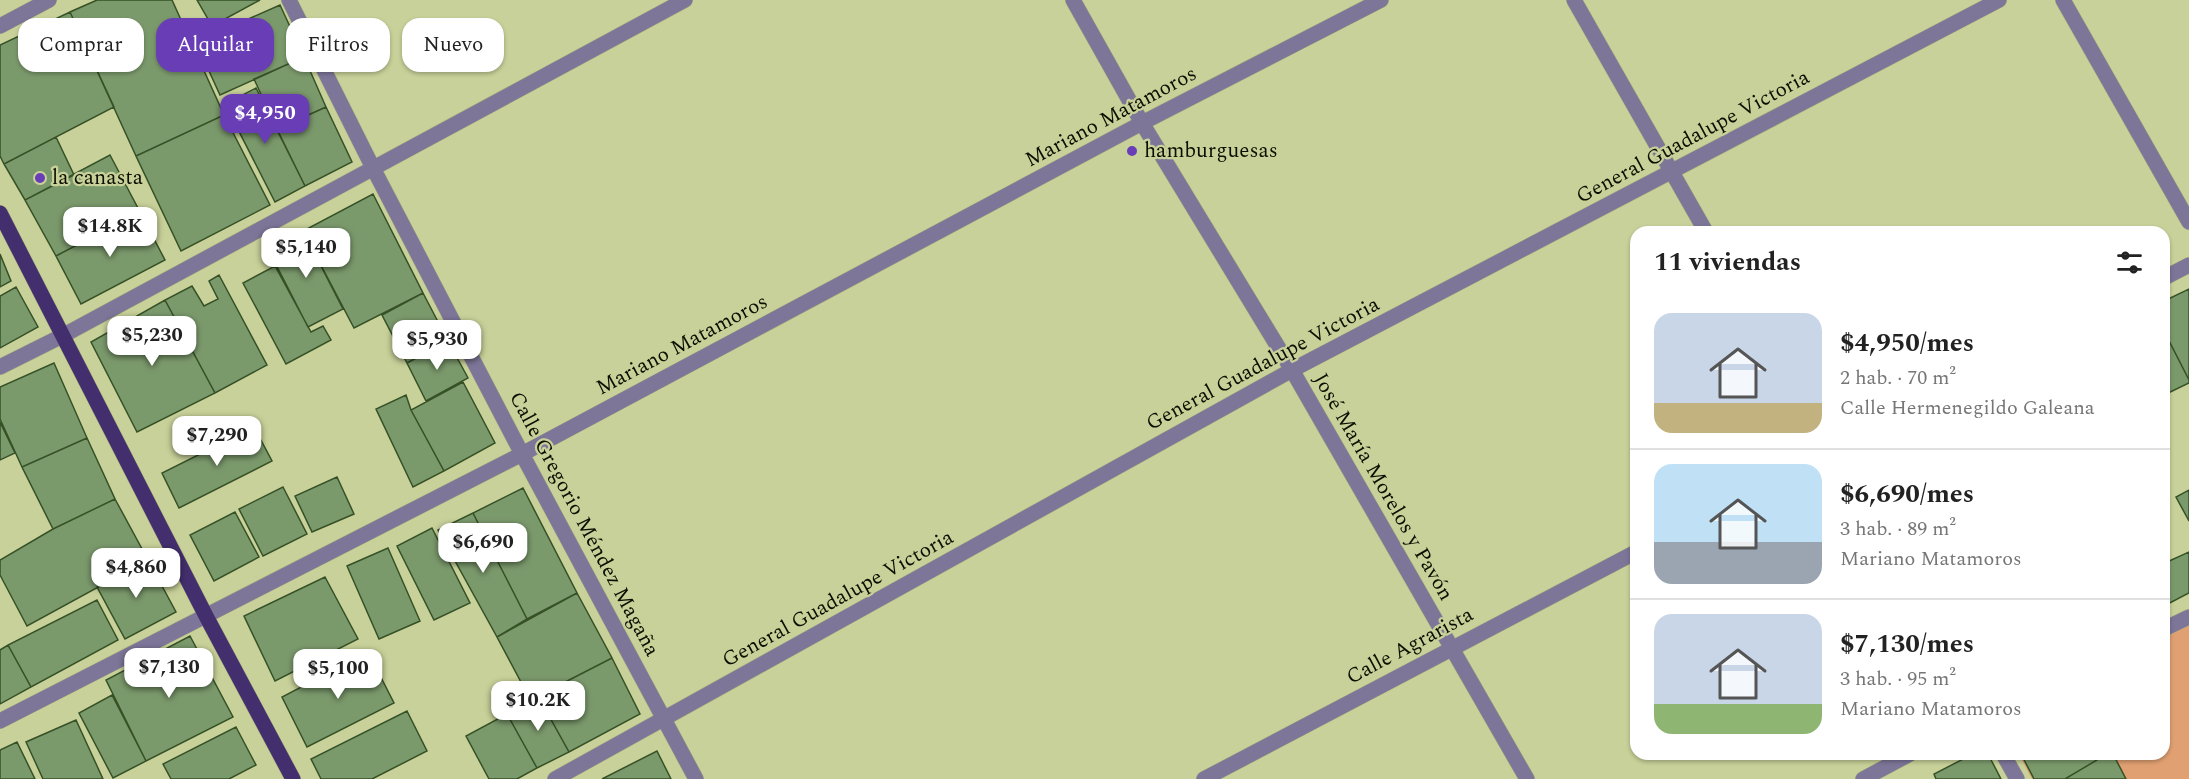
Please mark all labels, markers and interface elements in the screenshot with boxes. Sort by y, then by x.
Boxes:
chip: Comprar [18,18,144,72]
chip: Alquilar [156,18,274,72]
chip: Filtros [286,18,390,72]
chip: Nuevo [402,18,504,72]
street label: Mariano Matamoros [1019,58,1203,176]
street label: General Guadalupe Victoria [1571,61,1816,212]
pin: $4,950 [216,94,314,145]
text: $4,950 [234,98,296,128]
place label: hamburguesas [1144,135,1278,167]
marker: hamburguesas [1125,144,1139,158]
place label: la canasta [52,162,144,194]
marker: la canasta [33,171,47,185]
pin: $14.8K [61,207,159,258]
text: $14.8K [77,211,143,241]
pin: $5,140 [257,228,355,279]
text: $5,140 [275,232,337,262]
text: 11 viviendas [1654,242,1801,282]
icon: filters [2113,246,2146,279]
street label: Mariano Matamoros [590,286,774,404]
street label: General Guadalupe Victoria [1141,288,1386,439]
pin: $5,230 [103,316,201,367]
text: $5,230 [121,320,183,350]
pin: $5,930 [388,320,486,371]
text: $4,950/mes [1840,323,1974,363]
text: $5,930 [406,324,468,354]
icon: home [1702,337,1774,409]
text: 2 hab. · 70 m² [1840,363,1956,393]
street label: José María Morelos y Pavón [1305,367,1461,607]
street label: Calle Gregorio Méndez Magaña [500,386,668,663]
text: Calle Hermenegildo Galeana [1840,393,2095,423]
pin: $7,290 [168,416,266,467]
text: $7,290 [186,420,248,450]
text: $6,690/mes [1840,474,1974,514]
icon: home [1702,488,1774,560]
text: 3 hab. · 89 m² [1840,514,1956,544]
street label: General Guadalupe Victoria [716,522,960,676]
pin: $6,690 [434,523,532,574]
text: $6,690 [452,527,514,557]
text: Mariano Matamoros [1840,544,2022,574]
pin: $4,860 [87,548,185,599]
text: $4,860 [105,552,167,582]
street label: Calle Agrarista [1341,599,1480,693]
text: $7,130/mes [1840,624,1974,664]
icon: home [1702,638,1774,710]
pin: $7,130 [120,648,218,699]
pin: $5,100 [289,649,387,700]
text: $7,130 [138,652,200,682]
text: $5,100 [307,653,369,683]
text: 3 hab. · 95 m² [1840,664,1956,694]
pin: $10.2K [489,681,587,732]
text: $10.2K [505,685,571,715]
text: Mariano Matamoros [1840,694,2022,724]

